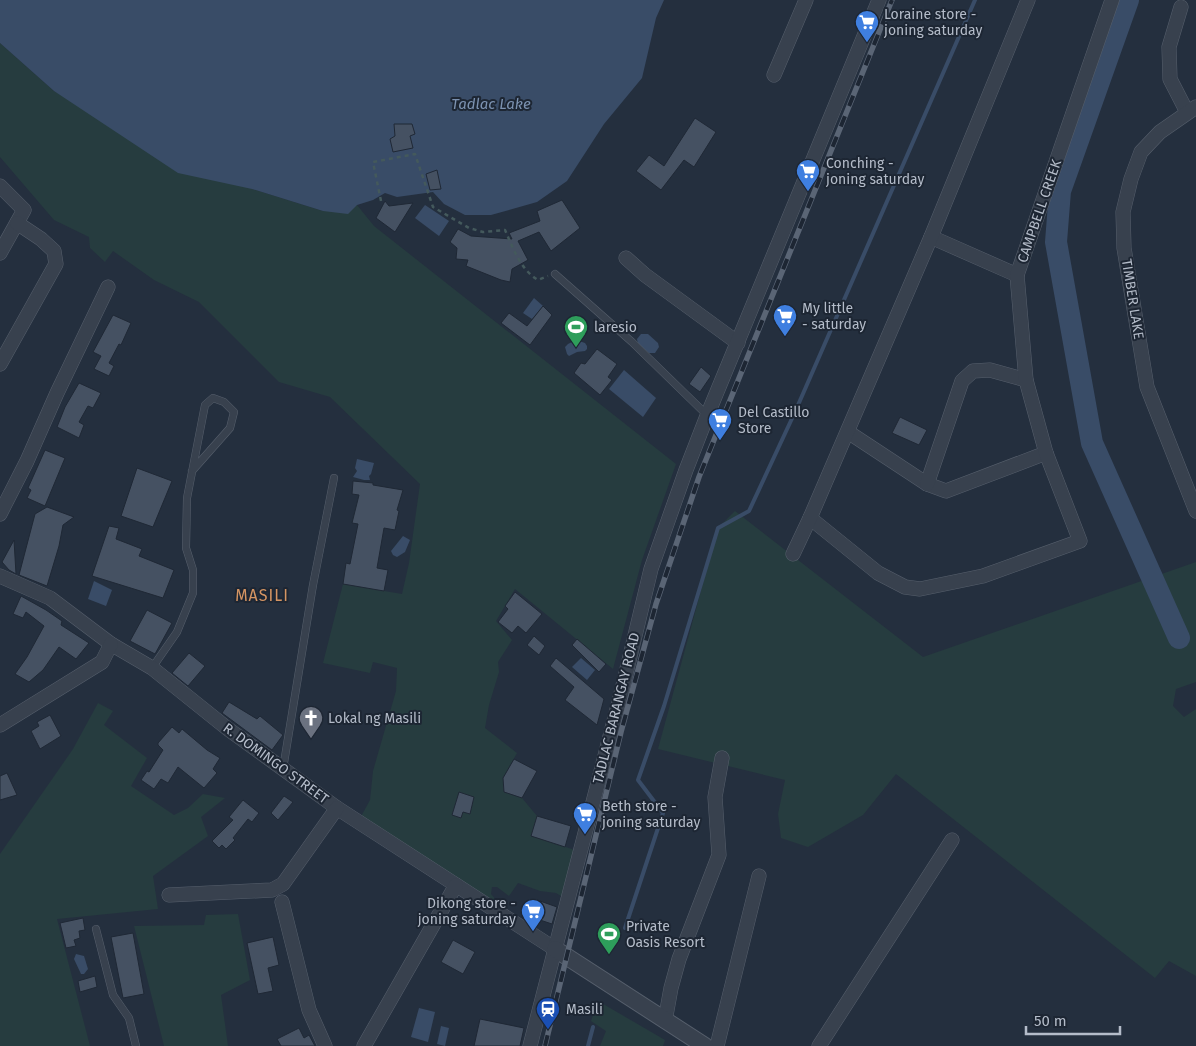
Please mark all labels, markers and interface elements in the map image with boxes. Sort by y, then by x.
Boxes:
place label: Loraine store - joning saturday [883,6,982,39]
supermarket icon: Loraine store - joning saturday [854,9,880,43]
water label: Tadlac Lake [451,95,531,113]
place label: Conching - joning saturday [825,155,924,188]
street label: CAMPBELL CREEK [1014,157,1065,265]
supermarket icon: Conching - joning saturday [795,158,821,192]
street label: TIMBER LAKE [1118,258,1147,340]
place label: My little - saturday [802,300,866,333]
supermarket icon: My little - saturday [772,303,798,337]
sports icon: laresio [563,314,589,348]
place label: laresio [594,319,637,336]
place label: Del Castillo Store [738,404,809,437]
supermarket icon: Del Castillo Store [707,407,733,441]
district label: MASILI [235,586,289,605]
street label: TADLAC BARANGAY ROAD [589,631,643,785]
church icon: Lokal ng Masili [298,705,324,739]
place label: Lokal ng Masili [328,710,421,727]
street label: R. DOMINGO STREET [220,719,332,808]
place label: Beth store - joning saturday [601,798,700,831]
supermarket icon: Beth store - joning saturday [572,801,598,835]
place label: Dikong store - joning saturday [417,895,516,928]
supermarket icon: Dikong store - joning saturday [520,898,546,932]
place label: Private Oasis Resort [626,918,706,951]
sports icon: Private Oasis Resort [596,921,622,955]
station icon: Masili [535,996,561,1030]
place label: Masili [566,1001,603,1018]
scale bar [1026,1004,1120,1036]
text: 50 m [1034,1012,1067,1030]

